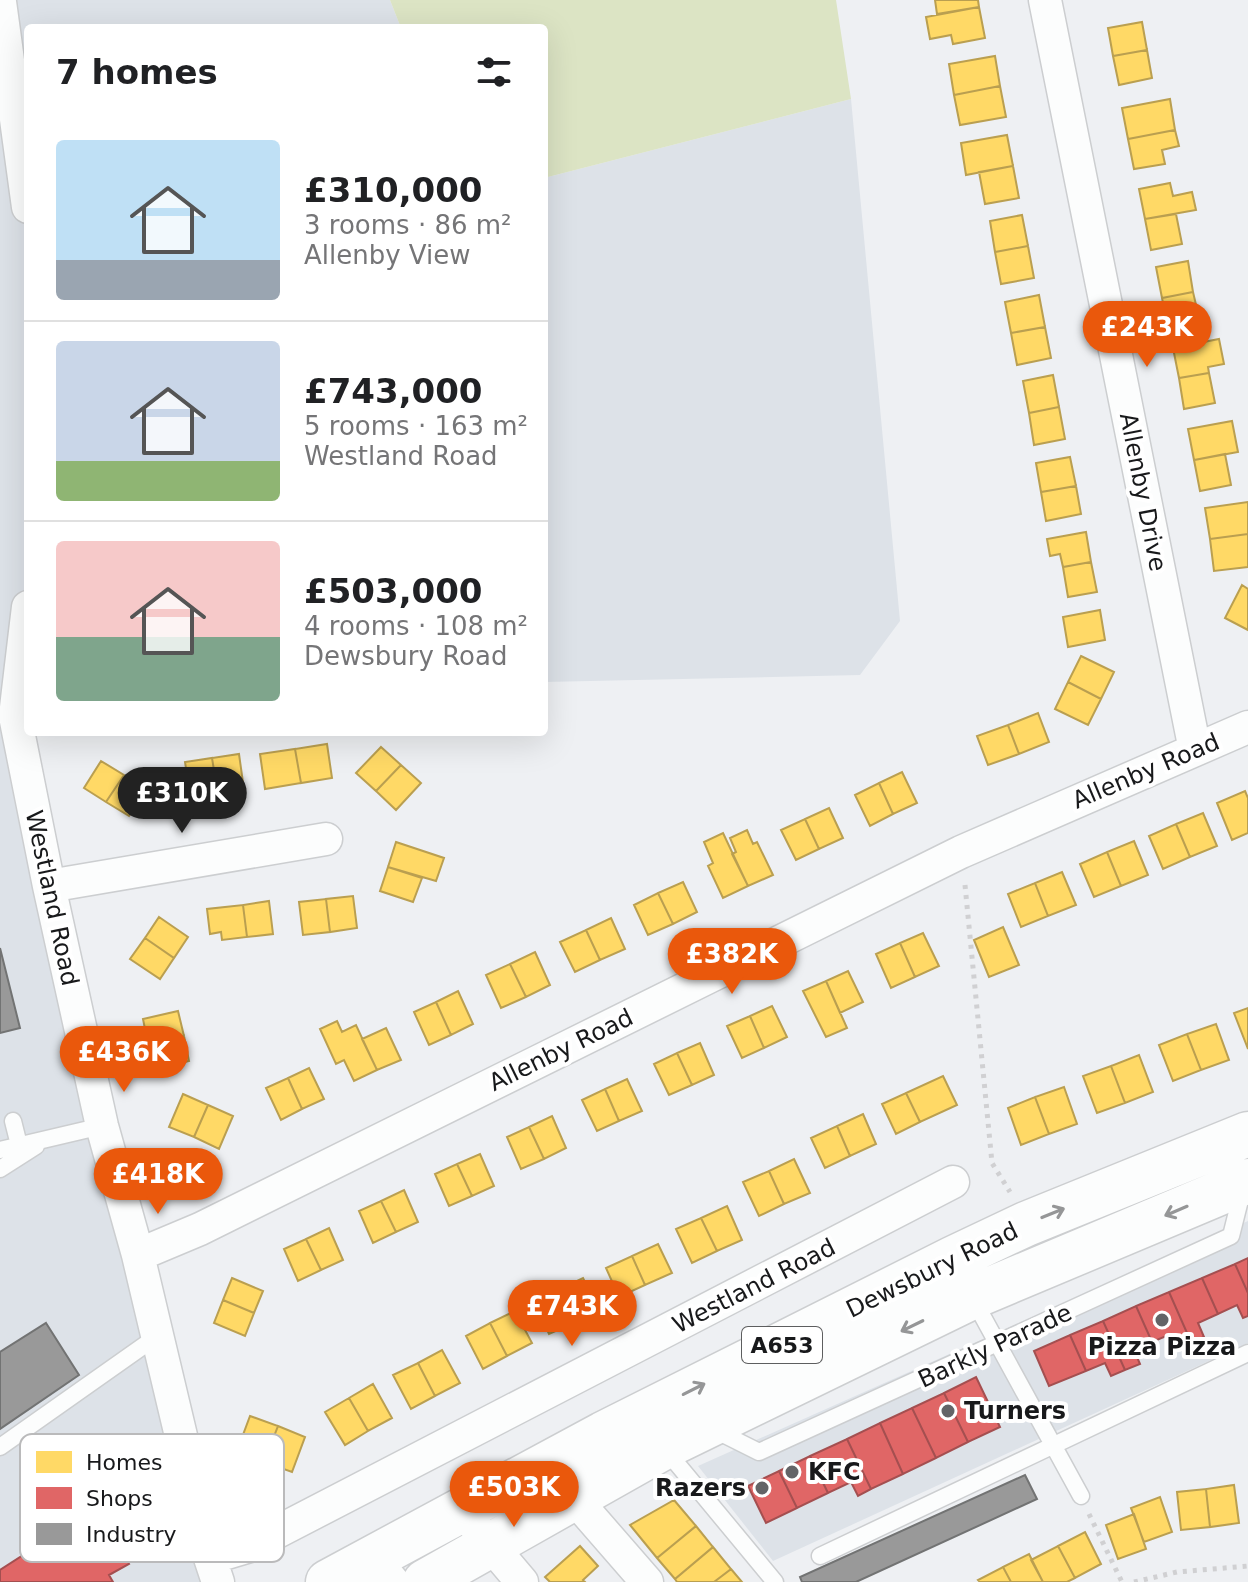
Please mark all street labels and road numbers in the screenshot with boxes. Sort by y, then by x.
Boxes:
street label: Allenby Drive [1114,410,1172,574]
street label: Allenby Road [1068,727,1224,815]
street label: Westland Road [20,808,84,988]
street label: Allenby Road [484,1003,638,1097]
street label: Dewsbury Road [841,1216,1023,1324]
street label: Westland Road [668,1233,840,1339]
street label: Barkly Parade [914,1298,1076,1394]
road number: A653 [742,1327,822,1363]

